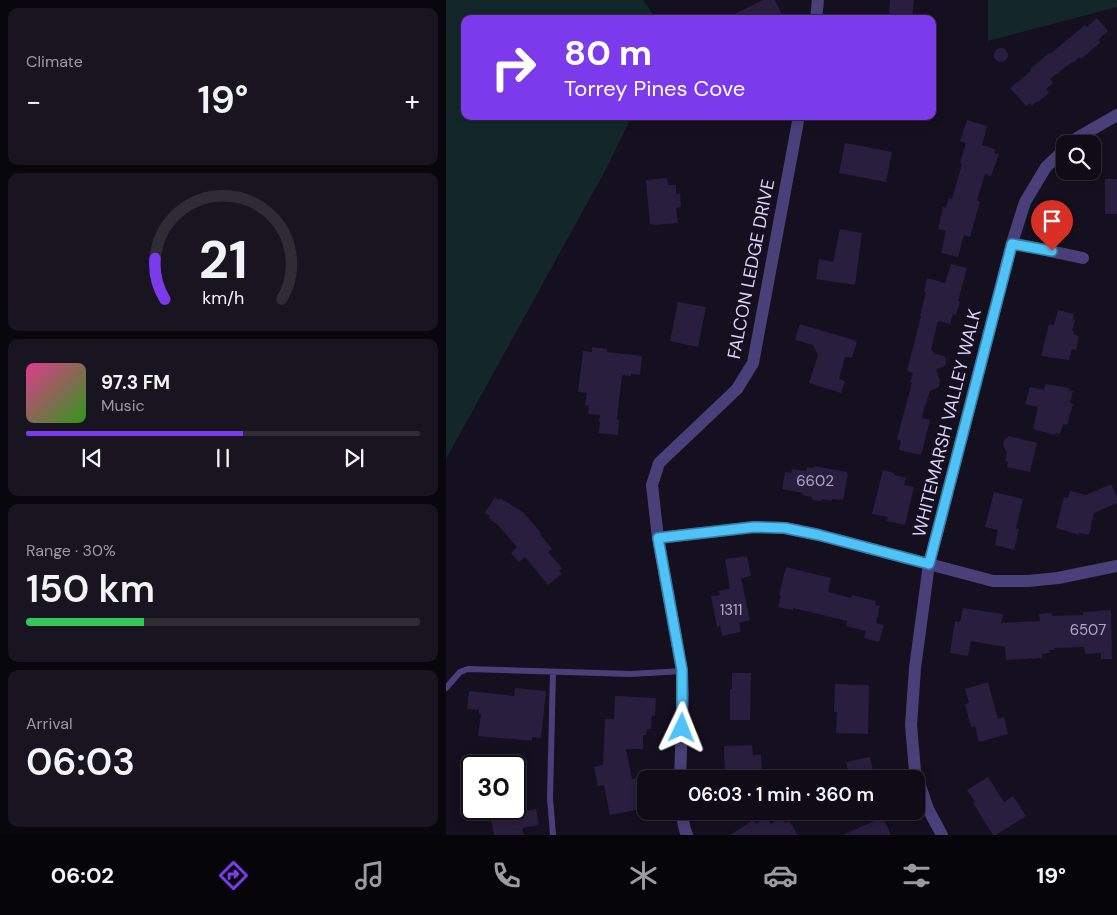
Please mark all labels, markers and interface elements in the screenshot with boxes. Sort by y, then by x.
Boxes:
text: 80 m [564,30,652,76]
icon: right [481,35,546,100]
text: Climate [26,51,83,72]
text: Torrey Pines Cove [564,74,745,103]
text: 19° [198,75,248,125]
text: − [26,83,41,120]
text: + [405,83,420,120]
map controls [1056,135,1101,180]
button: search [1056,135,1101,180]
street label: FALCON LEDGE DRIVE [722,177,780,361]
pin [1031,200,1073,251]
icon: arrive [1038,207,1066,235]
text: 21 [199,226,247,294]
text: km/h [202,286,244,310]
street label: WHITEMARSH VALLEY WALK [907,306,987,540]
text: 97.3 FM [101,370,170,395]
text: Music [101,395,145,416]
icon: previous [78,444,106,472]
icon: pause [209,444,237,472]
icon: next [340,444,368,472]
house number: 6602 [796,471,834,491]
text: Range · 30% [26,540,116,561]
text: 150 km [26,564,155,614]
house number: 1311 [720,600,742,620]
house number: 6507 [1070,620,1106,640]
position arrow [655,701,707,753]
text: Arrival [26,713,73,734]
text: 06:03 [26,737,135,787]
speed limit sign: 30 [461,755,526,820]
text: 06:03 · 1 min · 360 m [688,782,874,807]
icon: directions [216,858,251,893]
icon: music [352,858,387,893]
icon: phone [489,858,524,893]
icon: climate [626,858,661,893]
icon: car [763,858,798,893]
icon: filters [899,858,934,893]
text: 06:02 [51,861,114,890]
text: 19° [1036,861,1066,890]

